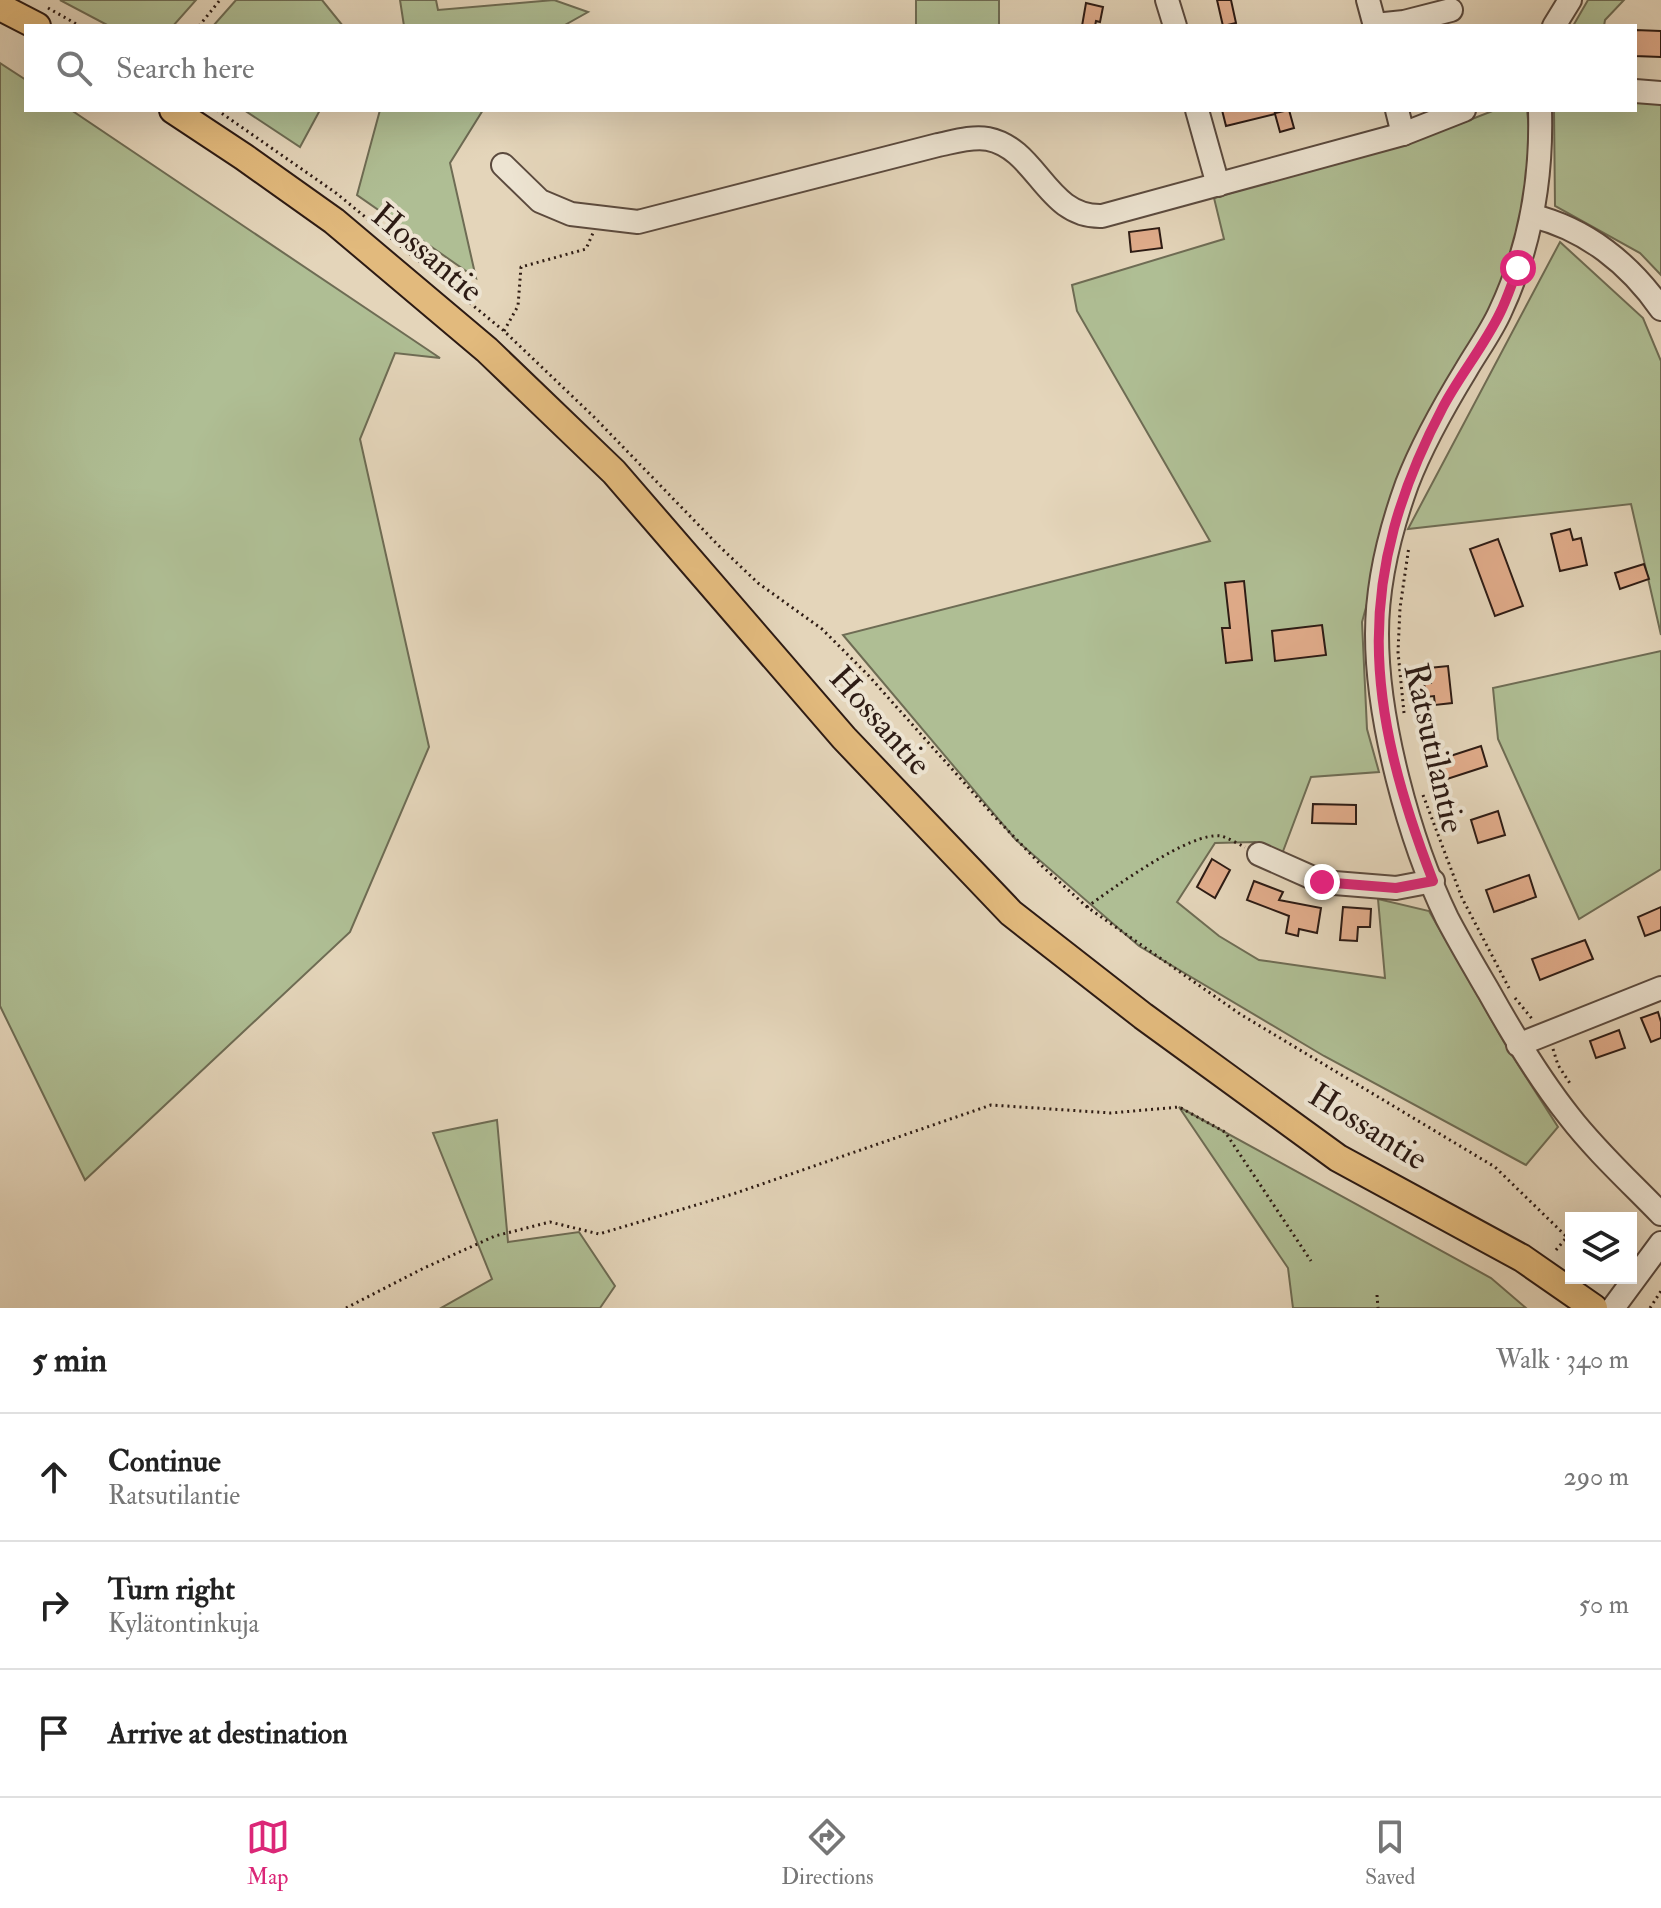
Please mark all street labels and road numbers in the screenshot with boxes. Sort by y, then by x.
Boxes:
street label: Hossantie [362,194,492,312]
street label: Hossantie [820,657,940,785]
street label: Ratsutilantie [1394,659,1474,837]
street label: Hossantie [1300,1074,1436,1180]

